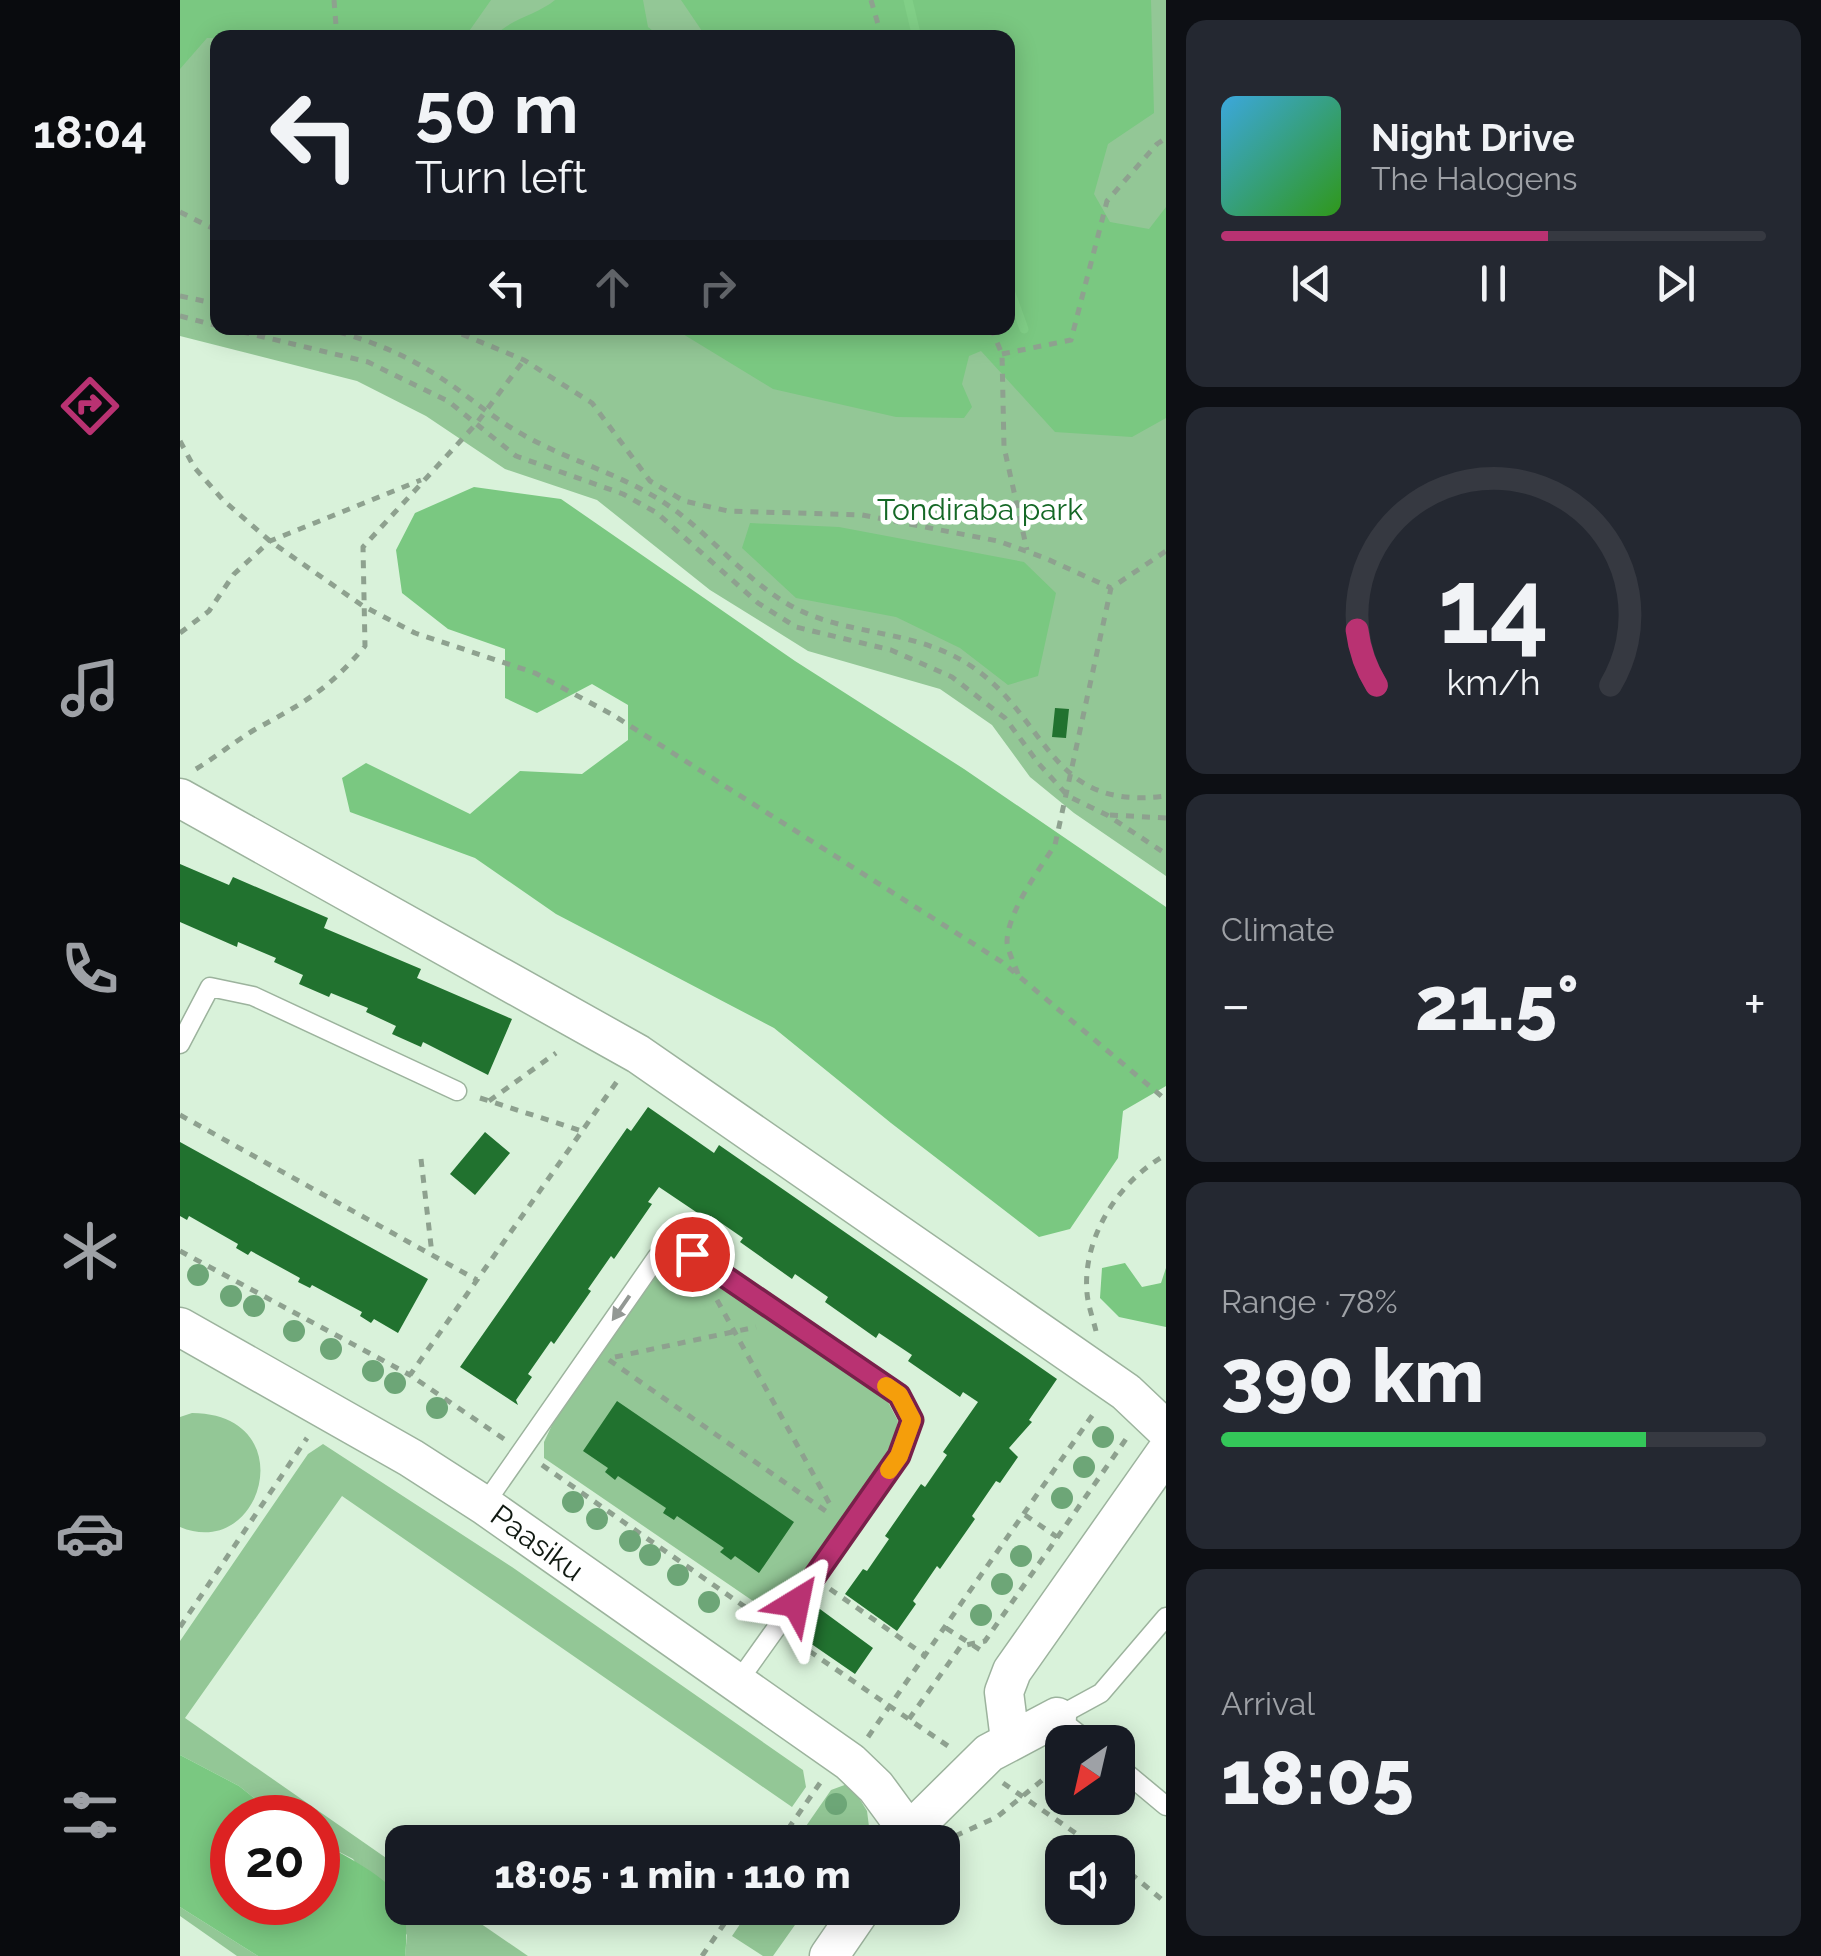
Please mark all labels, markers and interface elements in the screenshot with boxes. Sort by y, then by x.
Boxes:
text: 50 m [415,67,579,149]
icon: left [250,70,380,200]
text: 18:04 [33,106,147,159]
text: Night Drive [1371,115,1575,160]
text: Turn left [415,151,587,204]
text: The Halogens [1371,160,1577,197]
icon: previous [1284,256,1339,311]
icon: pause [1466,256,1521,311]
icon: next [1648,256,1703,311]
icon: left [480,260,535,315]
icon: ahead [585,260,640,315]
icon: right [690,260,745,315]
icon: directions [55,371,125,441]
park label: Tondiraba park [877,492,1083,527]
text: 14 [1438,545,1549,667]
icon: music [55,653,125,723]
text: km/h [1446,661,1541,703]
text: Climate [1221,911,1335,948]
icon: phone [55,934,125,1004]
text: 21.5° [1415,959,1579,1048]
text: − [1221,972,1251,1037]
text: + [1743,972,1766,1037]
pin [650,1212,735,1297]
icon: climate [55,1216,125,1286]
icon: arrive [665,1227,720,1282]
text: Range · 78% [1221,1283,1398,1320]
one-way arrow [612,1295,631,1321]
text: 390 km [1221,1331,1484,1420]
street label: Paasiku [484,1497,590,1588]
icon: car [55,1498,125,1568]
position arrow [744,1551,848,1655]
text: Arrival [1221,1685,1315,1722]
north arrow [1045,1725,1135,1815]
map controls [1045,1725,1135,1925]
text: 18:05 [1221,1733,1414,1822]
icon: filters [55,1780,125,1850]
speed limit sign: 20 [210,1795,340,1925]
button: sound [1045,1835,1135,1925]
text: 18:05 · 1 min · 110 m [495,1852,850,1897]

